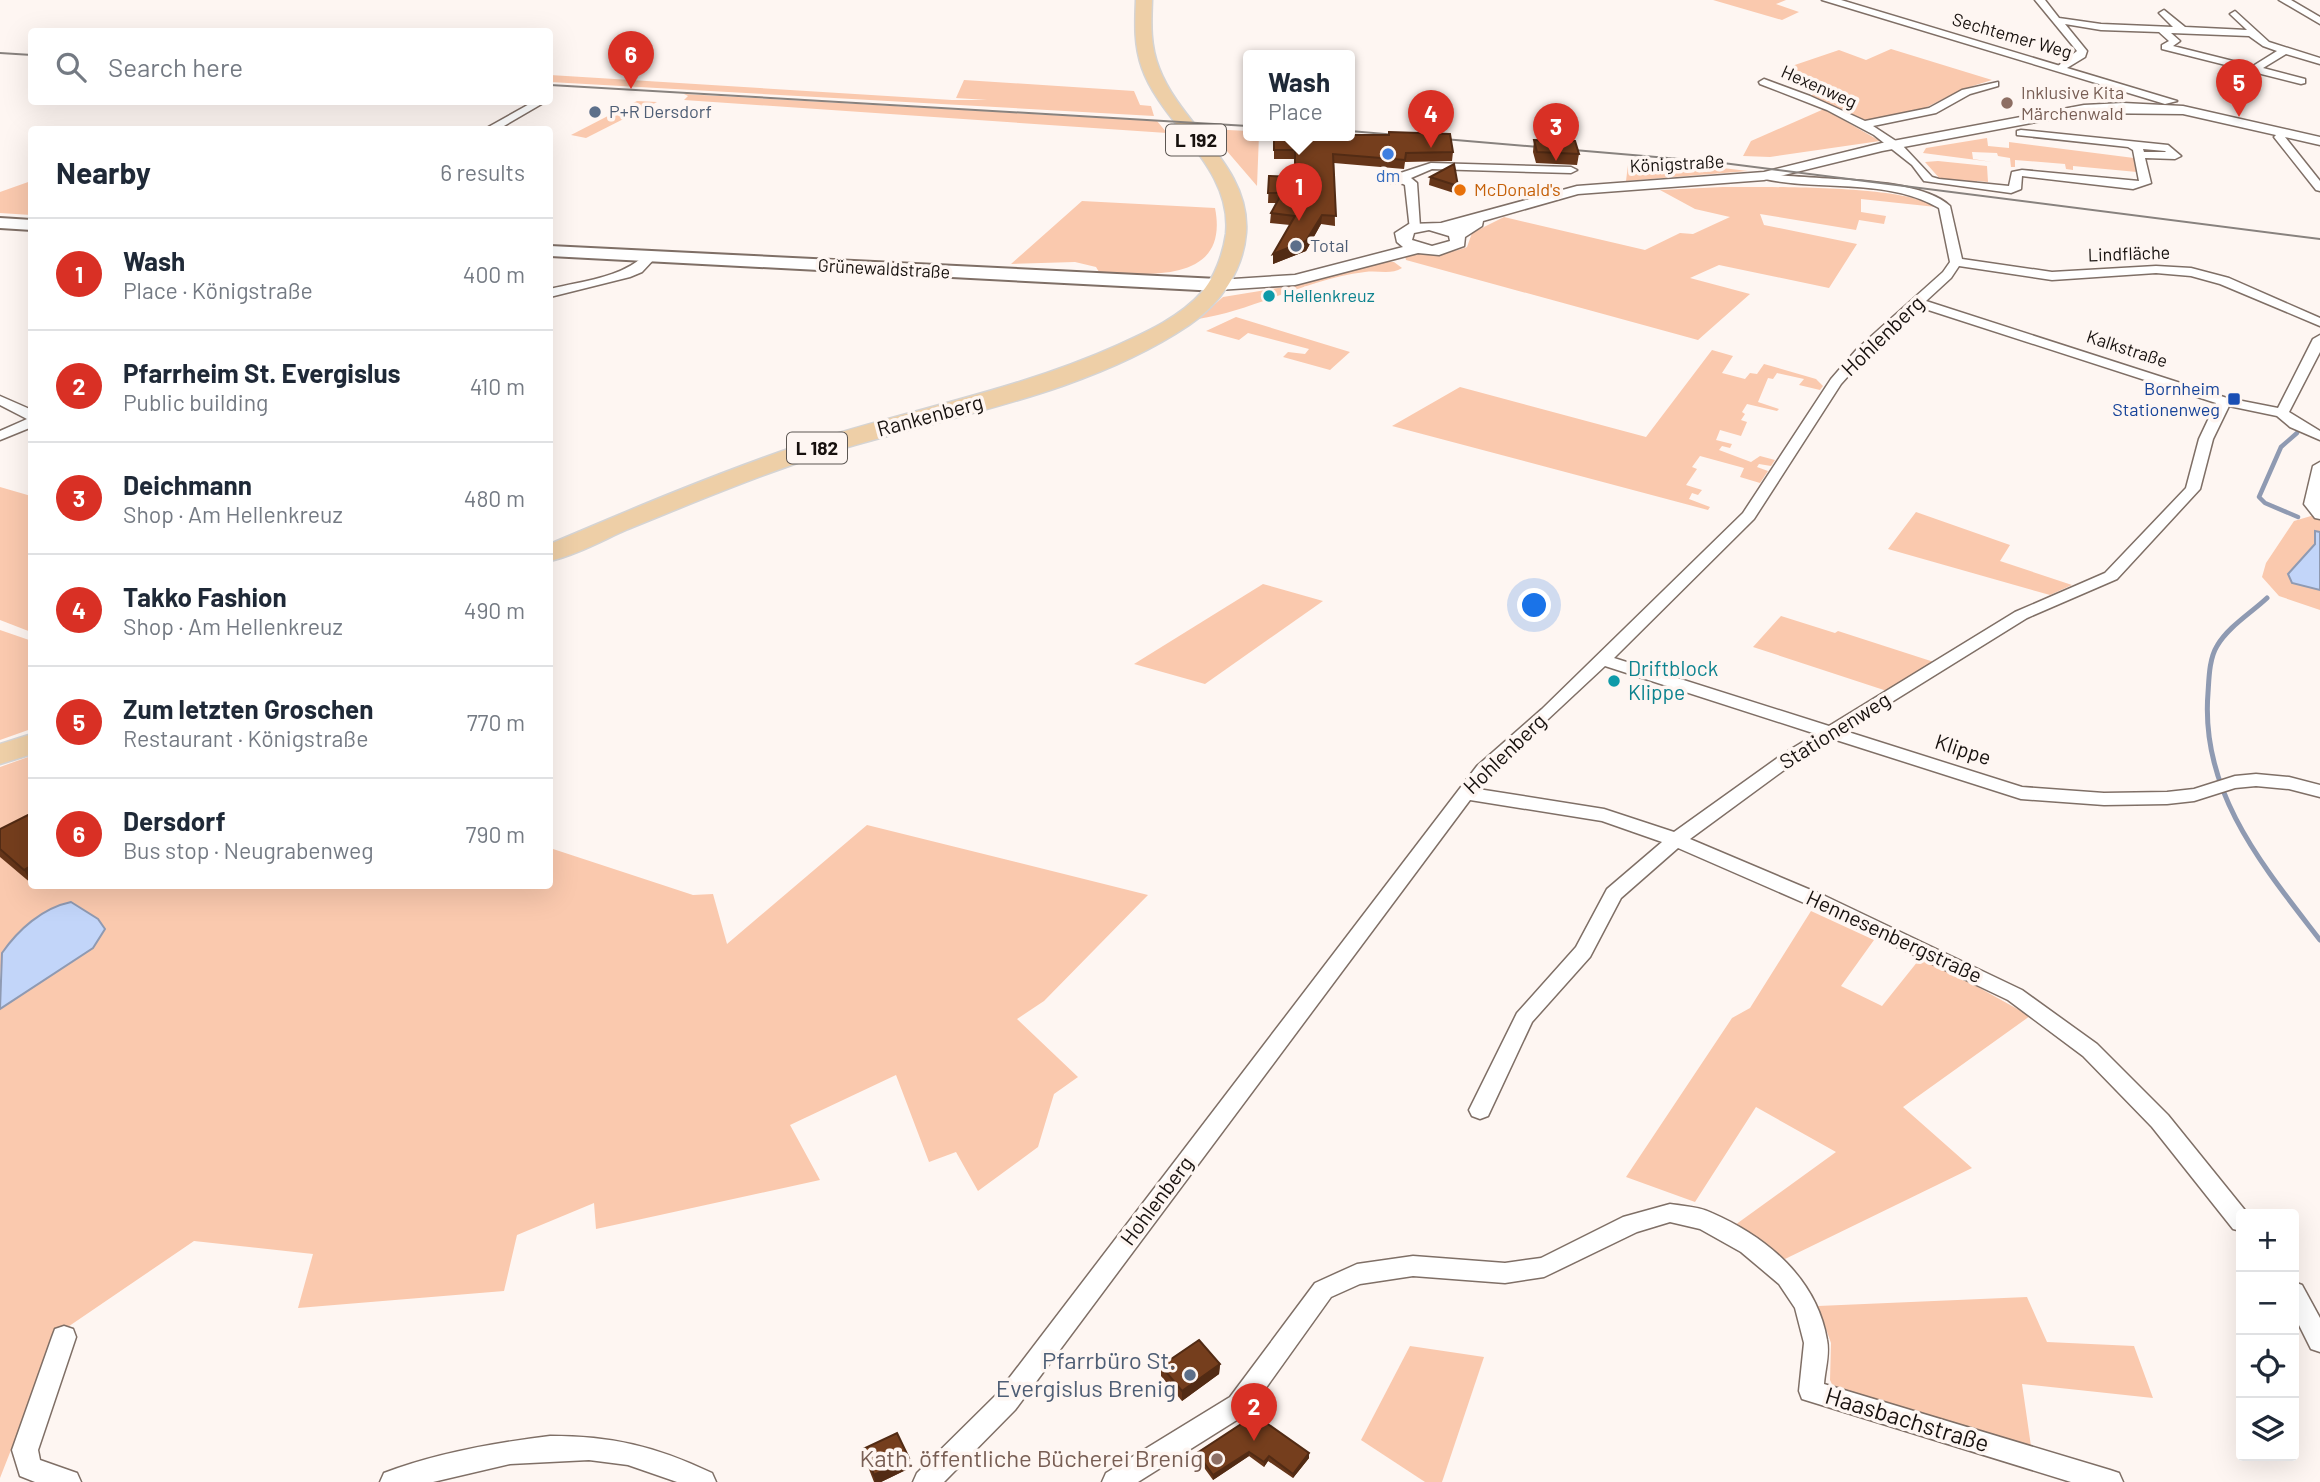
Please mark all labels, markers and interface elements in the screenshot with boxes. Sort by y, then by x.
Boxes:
street label: Sechtemer Weg [1950,7,2075,63]
search box [28,28,553,105]
pin: 6 [608,31,654,89]
icon: search [52,48,90,86]
popup [1243,50,1355,141]
text: Search here [108,51,243,82]
pin: 5 [2216,59,2262,117]
street label: Hexenweg [1778,60,1861,112]
text: Wash [1268,66,1330,97]
place label: Inklusive Kita Märchenwald [2021,81,2124,124]
pin: 4 [1408,90,1454,148]
marker: Inklusive Kita Märchenwald [1999,95,2015,111]
text: Place [1268,97,1323,125]
place label: P+R Dersdorf [609,100,712,122]
pin: 3 [1533,103,1579,161]
marker: P+R Dersdorf [587,104,603,120]
road number: L 192 [1166,124,1226,156]
marker: dm [1380,146,1396,162]
street label: Königstraße [1629,150,1725,176]
text: Nearby [56,154,151,190]
text: 6 results [440,158,525,186]
pin: 1 [1276,163,1322,221]
place label: dm [1376,164,1400,186]
place label: McDonald's [1474,178,1561,200]
marker: McDonald's [1452,182,1468,198]
place label: Total [1310,234,1349,256]
marker: Total [1288,238,1304,254]
street label: Lindfläche [2087,241,2171,265]
text: Wash [123,245,185,276]
street label: Grünewaldstraße [817,254,951,282]
text: 1 [75,260,83,288]
text: 400 m [463,260,525,288]
text: Place · Königstraße [123,276,313,304]
place label: Hellenkreuz [1283,284,1375,306]
marker: Hellenkreuz [1261,288,1277,304]
street label: Hohlenberg [1836,289,1928,380]
street label: Kalkstraße [2084,325,2171,371]
text: Pfarrheim St. Evergislus [123,357,401,388]
text: 2 [73,372,85,400]
text: 410 m [470,372,525,400]
place label: Bornheim Stationenweg [2112,377,2220,420]
text: Public building [123,388,268,416]
street label: Rankenberg [874,388,985,441]
marker: Bornheim Stationenweg [2226,391,2242,407]
road number: L 182 [787,432,847,463]
text: Deichmann [123,469,252,500]
text: 3 [73,484,85,512]
text: 480 m [464,484,525,512]
text: Shop · Am Hellenkreuz [123,500,343,528]
text: Takko Fashion [123,581,287,612]
your location [1517,588,1551,622]
text: 4 [72,596,86,624]
text: 490 m [464,596,525,624]
text: Shop · Am Hellenkreuz [123,612,343,640]
place label: Driftblock Klippe [1628,655,1718,704]
marker: Driftblock Klippe [1606,673,1622,689]
street label: Stationenweg [1774,686,1894,774]
text: Zum letzten Groschen [123,693,374,724]
street label: Hohlenberg [1458,707,1550,798]
text: 5 [73,708,85,736]
text: 770 m [467,708,525,736]
text: Restaurant · Königstraße [123,724,368,752]
street label: Klippe [1932,728,1995,769]
text: Dersdorf [123,805,225,836]
text: 6 [73,820,85,848]
text: 790 m [466,820,525,848]
text: Bus stop · Neugrabenweg [123,836,374,864]
street label: Hennesenbergstraße [1803,884,1986,987]
street label: Hohlenberg [1114,1151,1197,1250]
map controls [2236,1209,2299,1461]
button: + [2236,1209,2299,1272]
button: − [2236,1272,2299,1335]
button: locate [2236,1335,2299,1398]
place label: Pfarrbüro St. Evergislus Brenig [996,1345,1176,1402]
marker: Pfarrbüro St. Evergislus Brenig [1182,1367,1198,1383]
street label: Haasbachstraße [1822,1380,1993,1457]
pin: 2 [1231,1383,1277,1441]
button: layers [2236,1398,2299,1461]
place label: Kath. öffentliche Bücherei Brenig [860,1443,1203,1472]
marker: Kath. öffentliche Bücherei Brenig [1209,1451,1225,1467]

